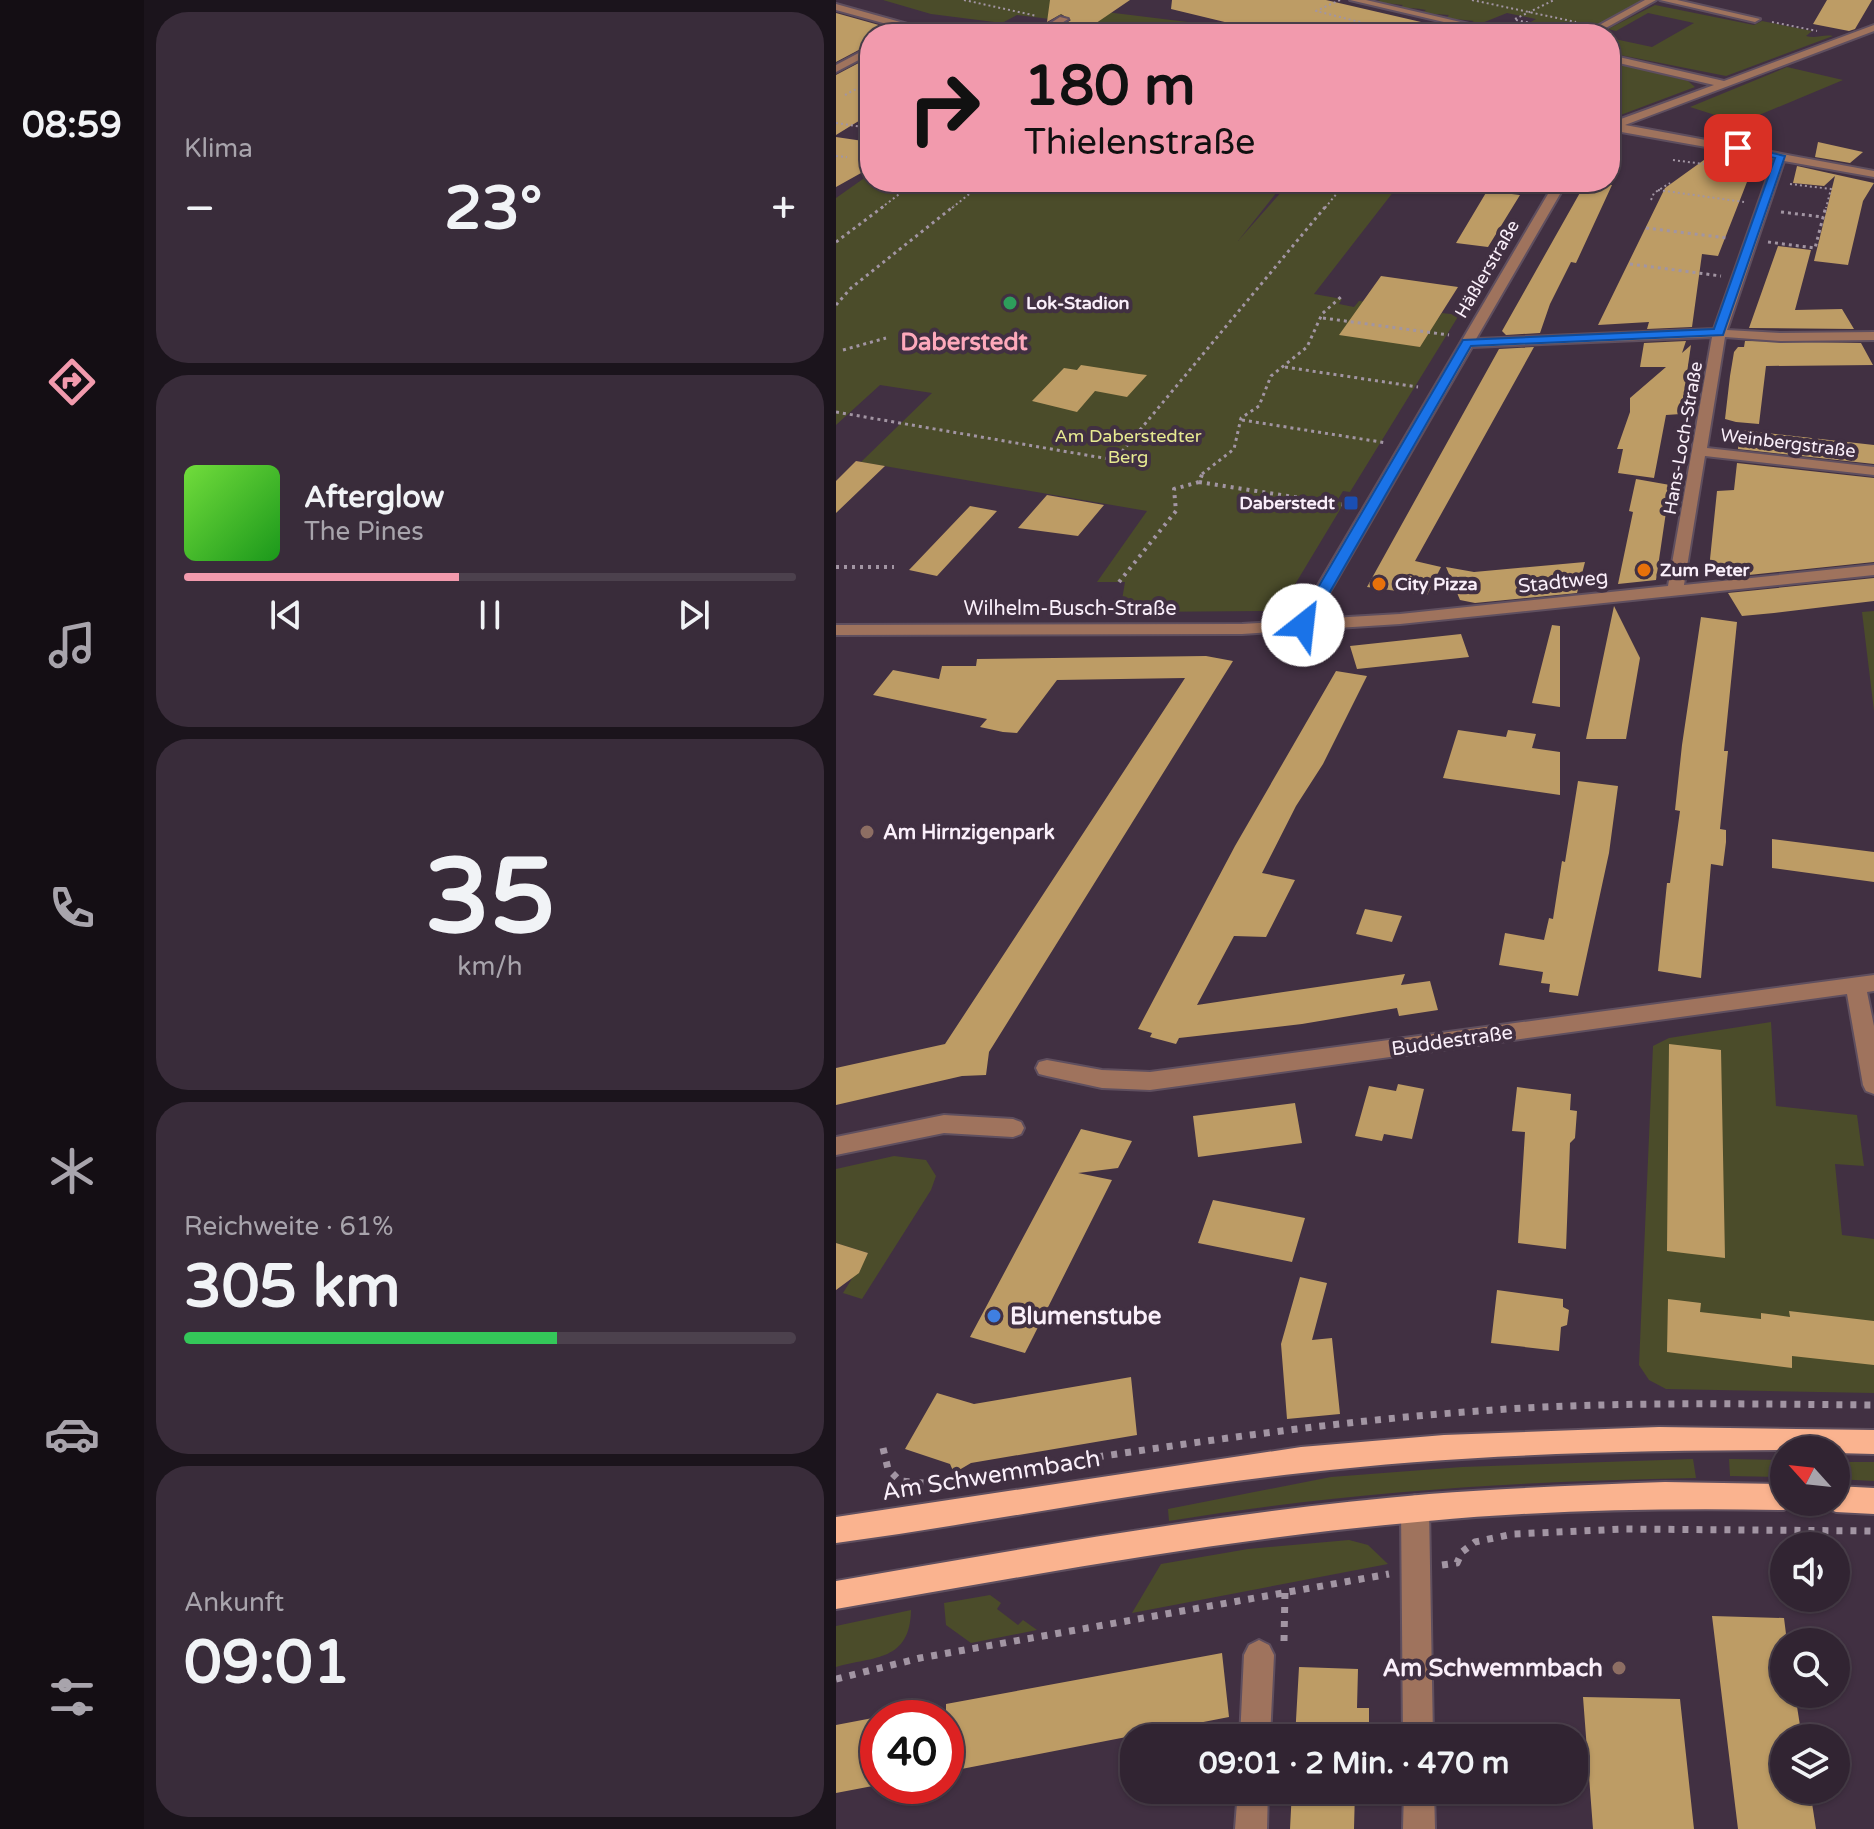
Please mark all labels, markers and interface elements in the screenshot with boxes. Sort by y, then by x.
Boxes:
text: 180 m [1024,53,1195,120]
icon: right [892,56,996,160]
text: 08:59 [22,104,122,147]
pin [1704,114,1772,182]
text: Thielenstraße [1024,121,1255,164]
icon: arrive [1716,126,1760,170]
text: Klima [184,133,253,164]
text: 23° [444,173,542,245]
text: − [184,183,215,236]
text: + [771,183,796,236]
street label: Häßlerstraße [1450,216,1524,322]
place label: Lok-Stadion [1026,292,1130,314]
marker: Lok-Stadion [1001,294,1019,312]
district label: Daberstedt [900,328,1029,357]
icon: directions [44,354,100,410]
street label: Hans-Loch-Straße [1659,360,1707,516]
street label: Weinbergstraße [1719,424,1857,462]
park label: Am Daberstedter Berg [1054,425,1202,468]
text: Afterglow [304,479,444,516]
place label: Daberstedt [1239,492,1335,514]
marker: Daberstedt [1342,494,1360,512]
text: The Pines [304,516,424,547]
place label: Zum Peter [1660,559,1751,581]
marker: Zum Peter [1635,561,1653,579]
street label: Stadtweg [1517,565,1609,599]
place label: City Pizza [1395,573,1478,595]
marker: City Pizza [1370,575,1388,593]
position arrow [1261,583,1345,667]
icon: previous [264,593,308,637]
icon: pause [468,593,512,637]
icon: next [672,593,716,637]
street label: Wilhelm-Busch-Straße [964,597,1177,621]
icon: music [44,617,100,673]
place label: Am Hirnzigenpark [883,821,1055,845]
marker: Am Hirnzigenpark [858,823,876,841]
text: 35 [425,836,555,961]
icon: phone [44,880,100,936]
text: km/h [457,951,523,982]
street label: Buddestraße [1390,1021,1514,1061]
icon: climate [44,1143,100,1199]
text: Reichweite · 61% [184,1211,393,1242]
text: 305 km [184,1251,400,1323]
place label: Blumenstube [1010,1302,1162,1331]
marker: Blumenstube [985,1307,1003,1325]
icon: car [44,1406,100,1462]
north arrow [1770,1436,1850,1516]
map controls [1770,1436,1850,1804]
street label: Am Schwemmbach [880,1444,1102,1507]
button: sound [1770,1532,1850,1612]
text: Ankunft [184,1587,284,1618]
text: 09:01 [184,1627,350,1699]
button: search [1770,1628,1850,1708]
place label: Am Schwemmbach [1382,1654,1603,1683]
marker: Am Schwemmbach [1610,1659,1628,1677]
icon: filters [44,1669,100,1725]
speed limit sign: 40 [860,1700,964,1804]
button: layers [1770,1724,1850,1804]
text: 09:01 · 2 Min. · 470 m [1199,1745,1509,1782]

